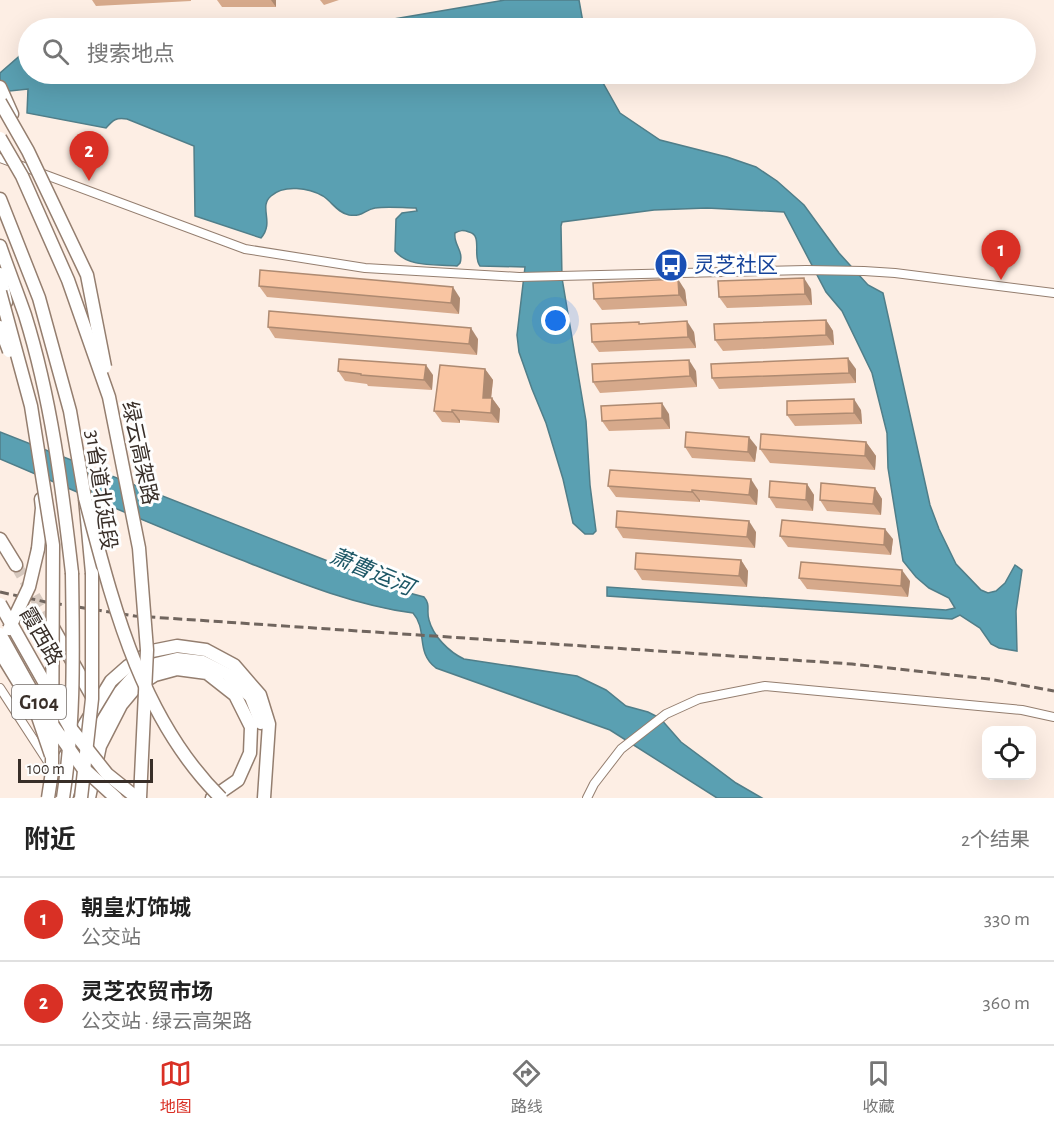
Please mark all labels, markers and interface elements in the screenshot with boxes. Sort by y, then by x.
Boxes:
search box [18,18,1036,84]
icon: search [39,35,72,68]
text: 搜索地点 [87,43,175,65]
pin: 2 [70,132,109,181]
pin: 1 [982,230,1020,280]
bus stop icon: 灵芝社区 [653,247,689,283]
place label: 灵芝社区 [694,254,778,276]
your location [541,306,570,335]
street label: 绿云高架路 [118,399,162,507]
street label: 31省道北延段 [82,429,120,551]
water label: 萧曹运河 [327,544,420,601]
street label: 霞西路 [16,603,66,669]
road number: G104 [12,685,66,719]
map controls [982,726,1036,780]
button: locate [982,726,1036,780]
scale bar [18,756,153,784]
text: 100 m [27,761,65,777]
text: 附近 [24,827,76,853]
text: 2个结果 [961,830,1030,850]
text: 朝皇灯饰城 [81,897,191,919]
text: 1 [40,909,47,929]
text: 330 m [984,909,1030,929]
text: 公交站 [81,928,141,948]
text: 灵芝农贸市场 [81,981,213,1003]
text: 2 [39,993,48,1013]
text: 360 m [983,993,1030,1013]
text: 公交站 · 绿云高架路 [81,1012,252,1032]
tab: 地图 [159,1057,192,1117]
tab: 路线 [510,1057,543,1117]
tab: 收藏 [862,1057,895,1117]

